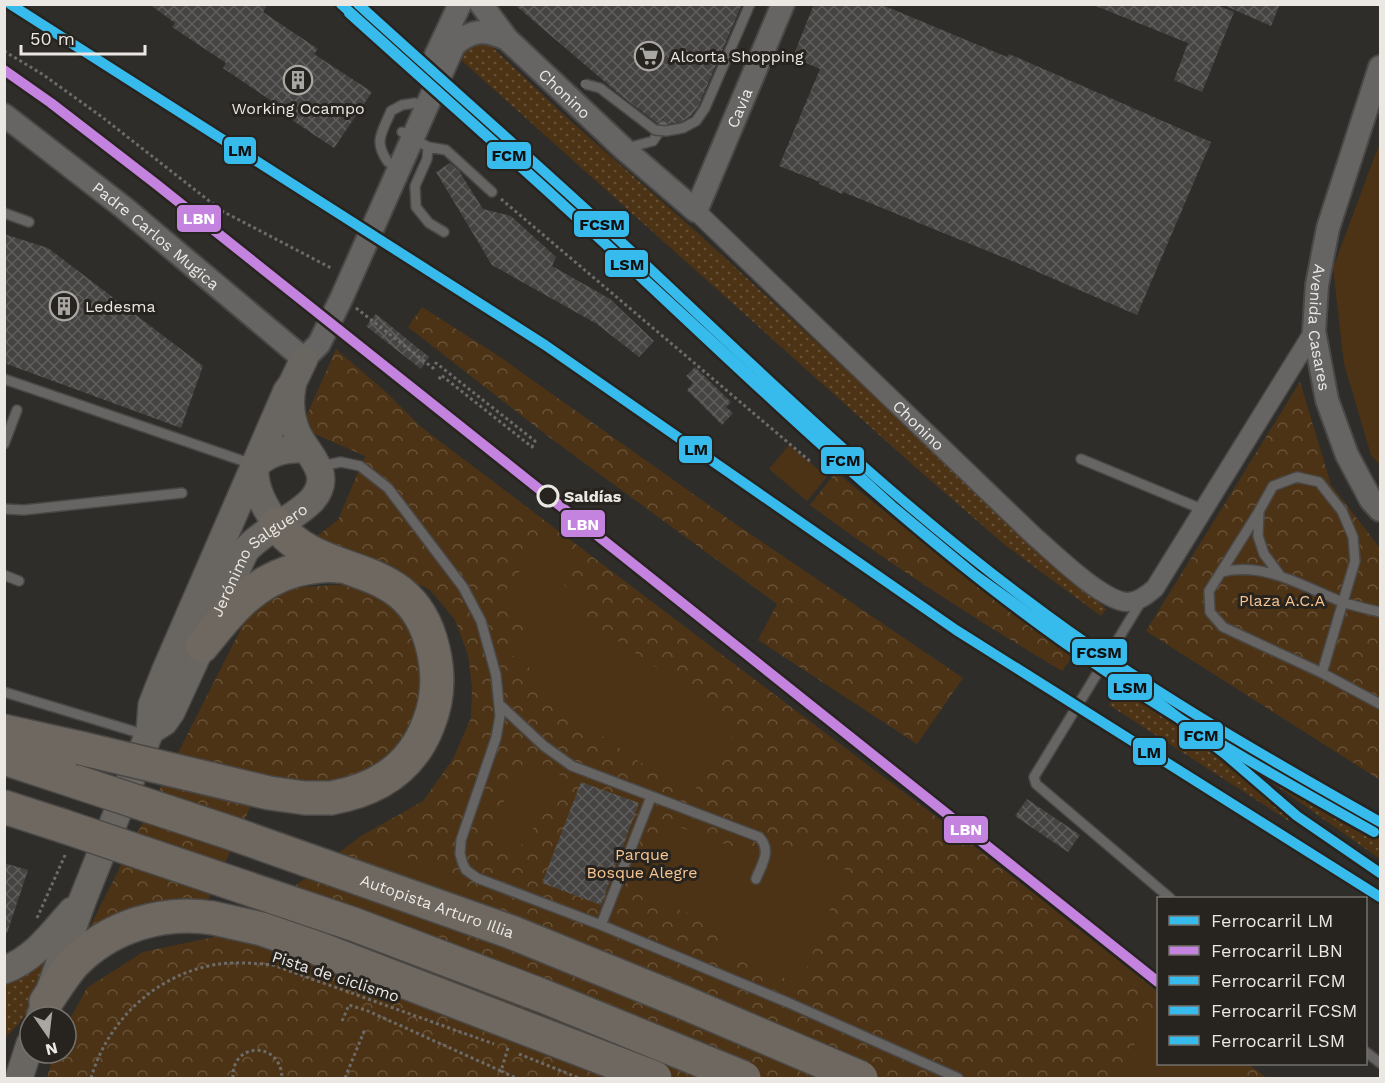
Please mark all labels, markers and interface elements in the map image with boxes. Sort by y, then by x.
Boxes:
scale bar [21,18,146,56]
text: 50 m [30,28,75,49]
supermarket icon: Alcorta Shopping [633,40,665,72]
place label: Alcorta Shopping [670,47,804,66]
building icon: Working Ocampo [282,64,314,96]
street label: Chonino [535,65,594,123]
street label: Cavia [723,85,757,131]
place label: Working Ocampo [231,99,365,118]
line badge: LM [223,136,257,165]
text: LM [228,141,252,160]
line badge: FCM [486,141,532,170]
text: FCM [491,146,527,165]
street label: Padre Carlos Mugica [88,178,223,294]
line badge: LBN [176,204,222,233]
text: LBN [183,209,215,228]
line badge: FCSM [573,210,630,238]
text: FCSM [579,215,625,234]
line badge: LSM [604,249,649,278]
text: LSM [610,255,644,274]
street label: Avenida Casares [1304,262,1334,392]
building icon: Ledesma [48,290,80,322]
place label: Ledesma [85,297,156,316]
street label: Chonino [889,396,948,455]
line badge: LM [678,435,713,464]
text: LM [684,440,708,459]
line badge: FCM [820,446,865,475]
text: FCM [825,451,861,470]
marker: Saldías [537,485,559,507]
place label: Saldías [564,487,622,506]
street label: Jerónimo Salguero [207,499,311,620]
line badge: LBN [560,509,606,538]
text: LBN [567,515,599,534]
park label: Plaza A.C.A [1239,591,1325,610]
line badge: FCSM [1071,638,1128,666]
text: FCSM [1076,643,1122,662]
line badge: LSM [1107,673,1153,701]
text: LSM [1113,678,1147,697]
line badge: FCM [1178,721,1224,750]
text: FCM [1183,726,1219,745]
line badge: LM [1132,737,1167,766]
text: LM [1137,743,1161,762]
line badge: LBN [943,815,989,844]
text: LBN [950,820,982,839]
park label: Parque Bosque Alegre [586,845,698,882]
street label: Autopista Arturo Illia [358,870,517,942]
legend [1157,897,1367,1065]
text: Ferrocarril LM [1211,910,1333,931]
text: Ferrocarril LBN [1211,940,1343,961]
street label: Pista de ciclismo [270,947,402,1006]
text: Ferrocarril FCM [1211,970,1346,991]
text: Ferrocarril FCSM [1211,1000,1357,1021]
north arrow [18,1005,78,1065]
text: Ferrocarril LSM [1211,1030,1345,1051]
text: N [43,1038,60,1060]

